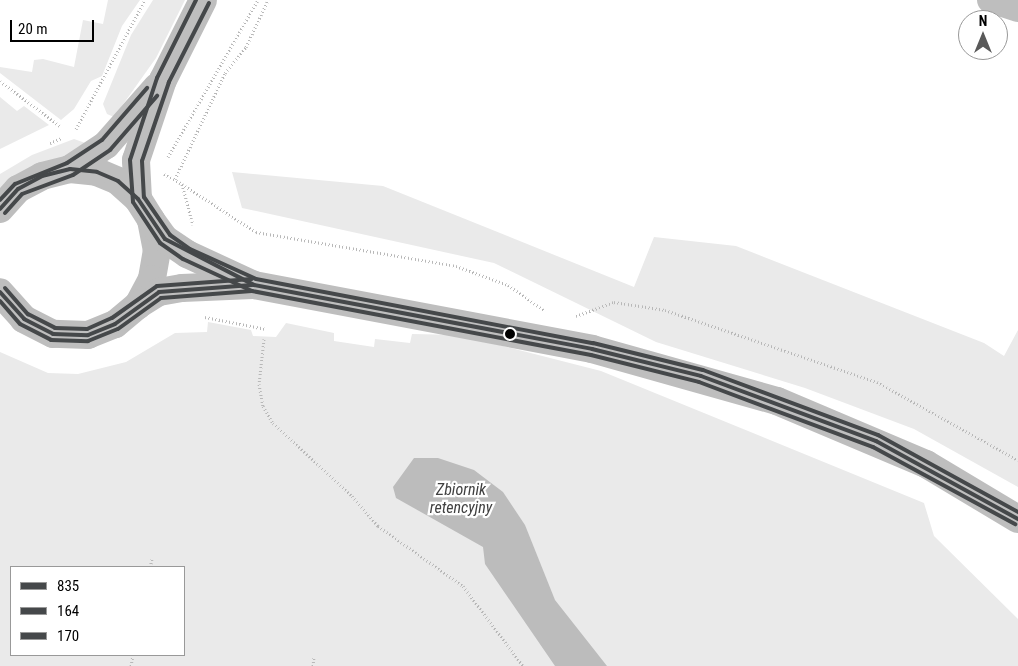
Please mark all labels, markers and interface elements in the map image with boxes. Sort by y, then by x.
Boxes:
scale bar [12,10,96,42]
north arrow [958,10,1008,60]
text: N [979,13,987,29]
text: 20 m [18,20,48,38]
unlabelled marker [505,329,515,339]
water label: Zbiornik retencyjny [430,480,492,518]
legend [10,566,185,656]
text: 835 [57,577,79,595]
text: 164 [57,602,79,620]
text: 170 [57,627,79,645]

